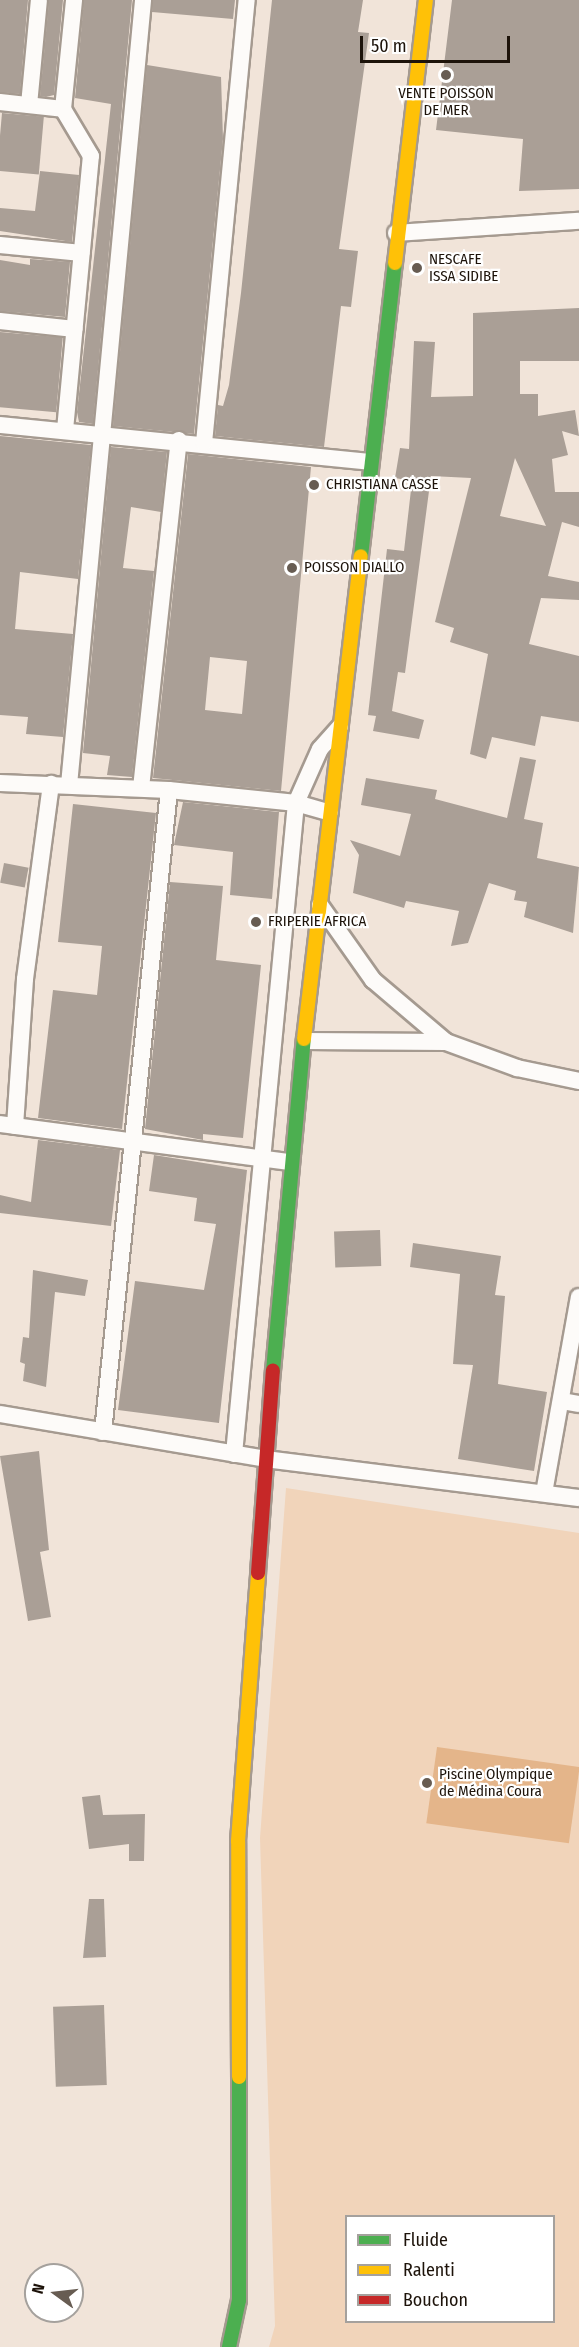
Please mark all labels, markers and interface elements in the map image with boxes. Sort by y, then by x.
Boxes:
scale bar [363,24,513,62]
text: 50 m [371,35,407,57]
marker: VENTE POISSON DE MER [439,68,453,82]
place label: VENTE POISSON DE MER [398,84,494,119]
place label: NESCAFE ISSA SIDIBE [429,250,498,285]
marker: NESCAFE ISSA SIDIBE [410,261,424,275]
place label: CHRISTIANA CASSE [326,476,438,494]
marker: CHRISTIANA CASSE [307,478,321,492]
place label: POISSON DIALLO [304,559,405,577]
marker: POISSON DIALLO [285,561,299,575]
place label: FRIPERIE AFRICA [268,913,366,931]
marker: FRIPERIE AFRICA [249,915,263,929]
place label: Piscine Olympique de Médina Coura [439,1765,553,1800]
marker: Piscine Olympique de Médina Coura [420,1776,434,1790]
legend [345,2215,555,2323]
text: Fluide [403,2229,448,2251]
text: Ralenti [403,2259,455,2281]
north arrow [24,2263,84,2323]
text: N [28,2282,48,2296]
text: Bouchon [403,2289,468,2311]

